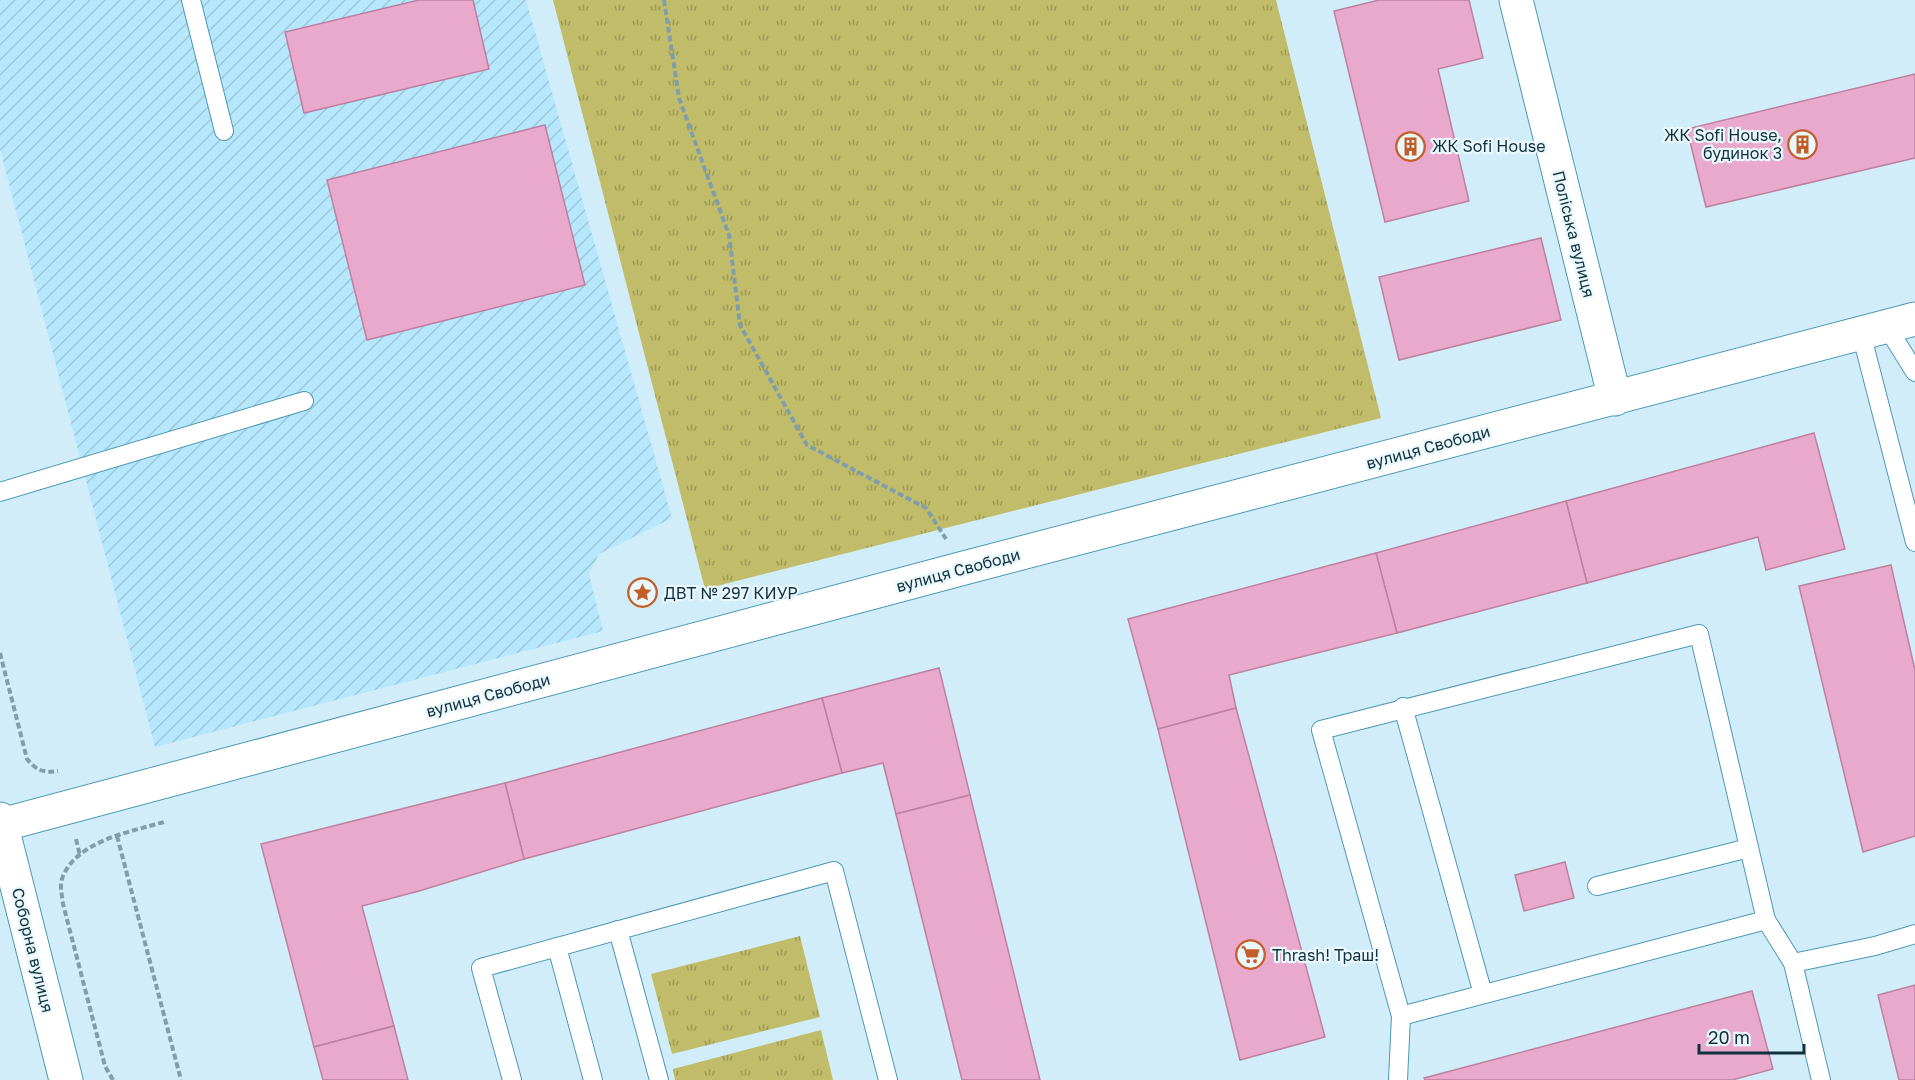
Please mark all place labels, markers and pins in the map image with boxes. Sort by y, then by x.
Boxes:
place label: ЖК Sofi House, будинок 3 [1664,125,1782,163]
building icon: ЖК Sofi House, будинок 3 [1787,128,1819,160]
building icon: ЖК Sofi House [1395,130,1427,162]
place label: ЖК Sofi House [1432,136,1546,156]
place icon: ДВТ № 297 КИУР [627,577,659,609]
place label: ДВТ № 297 КИУР [664,583,798,603]
supermarket icon: Thrash! Траш! [1235,939,1267,971]
place label: Thrash! Траш! [1272,945,1379,965]

